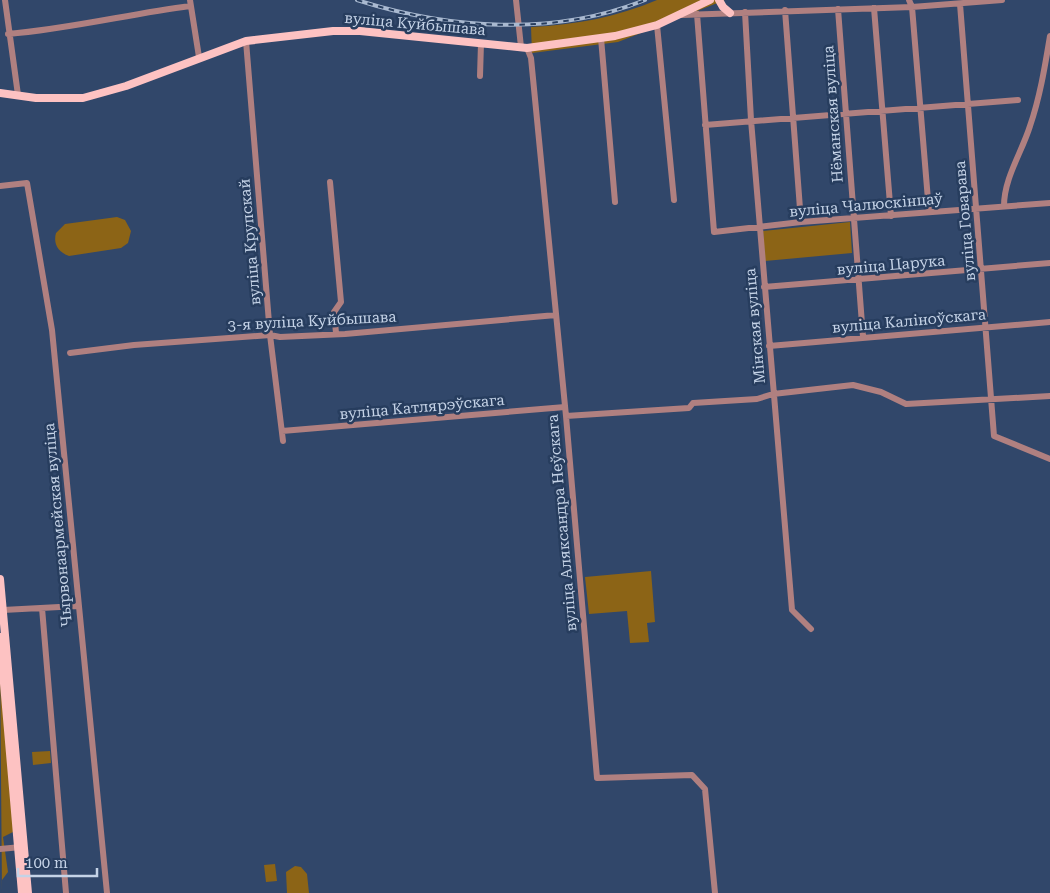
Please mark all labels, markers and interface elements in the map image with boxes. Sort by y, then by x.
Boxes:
street label: вуліца Куйбышава [344,9,486,39]
street label: Нёманская вуліца [819,45,847,183]
street label: вуліца Говарава [951,160,979,282]
street label: вуліца Крупскай [235,178,265,306]
street label: вуліца Чалюскінцаў [788,189,944,221]
street label: вуліца Царука [836,251,946,279]
street label: Мінская вуліца [741,268,769,384]
street label: вуліца Каліноўскага [831,305,987,337]
street label: 3-я вуліца Куйбышава [227,308,397,334]
street label: вуліца Катлярэўскага [339,391,505,423]
street label: вуліца Аляксандра Неўскага [544,414,580,632]
street label: Чырвонаармейская вуліца [40,422,76,628]
scale bar [18,846,96,878]
text: 100 m [25,854,68,872]

